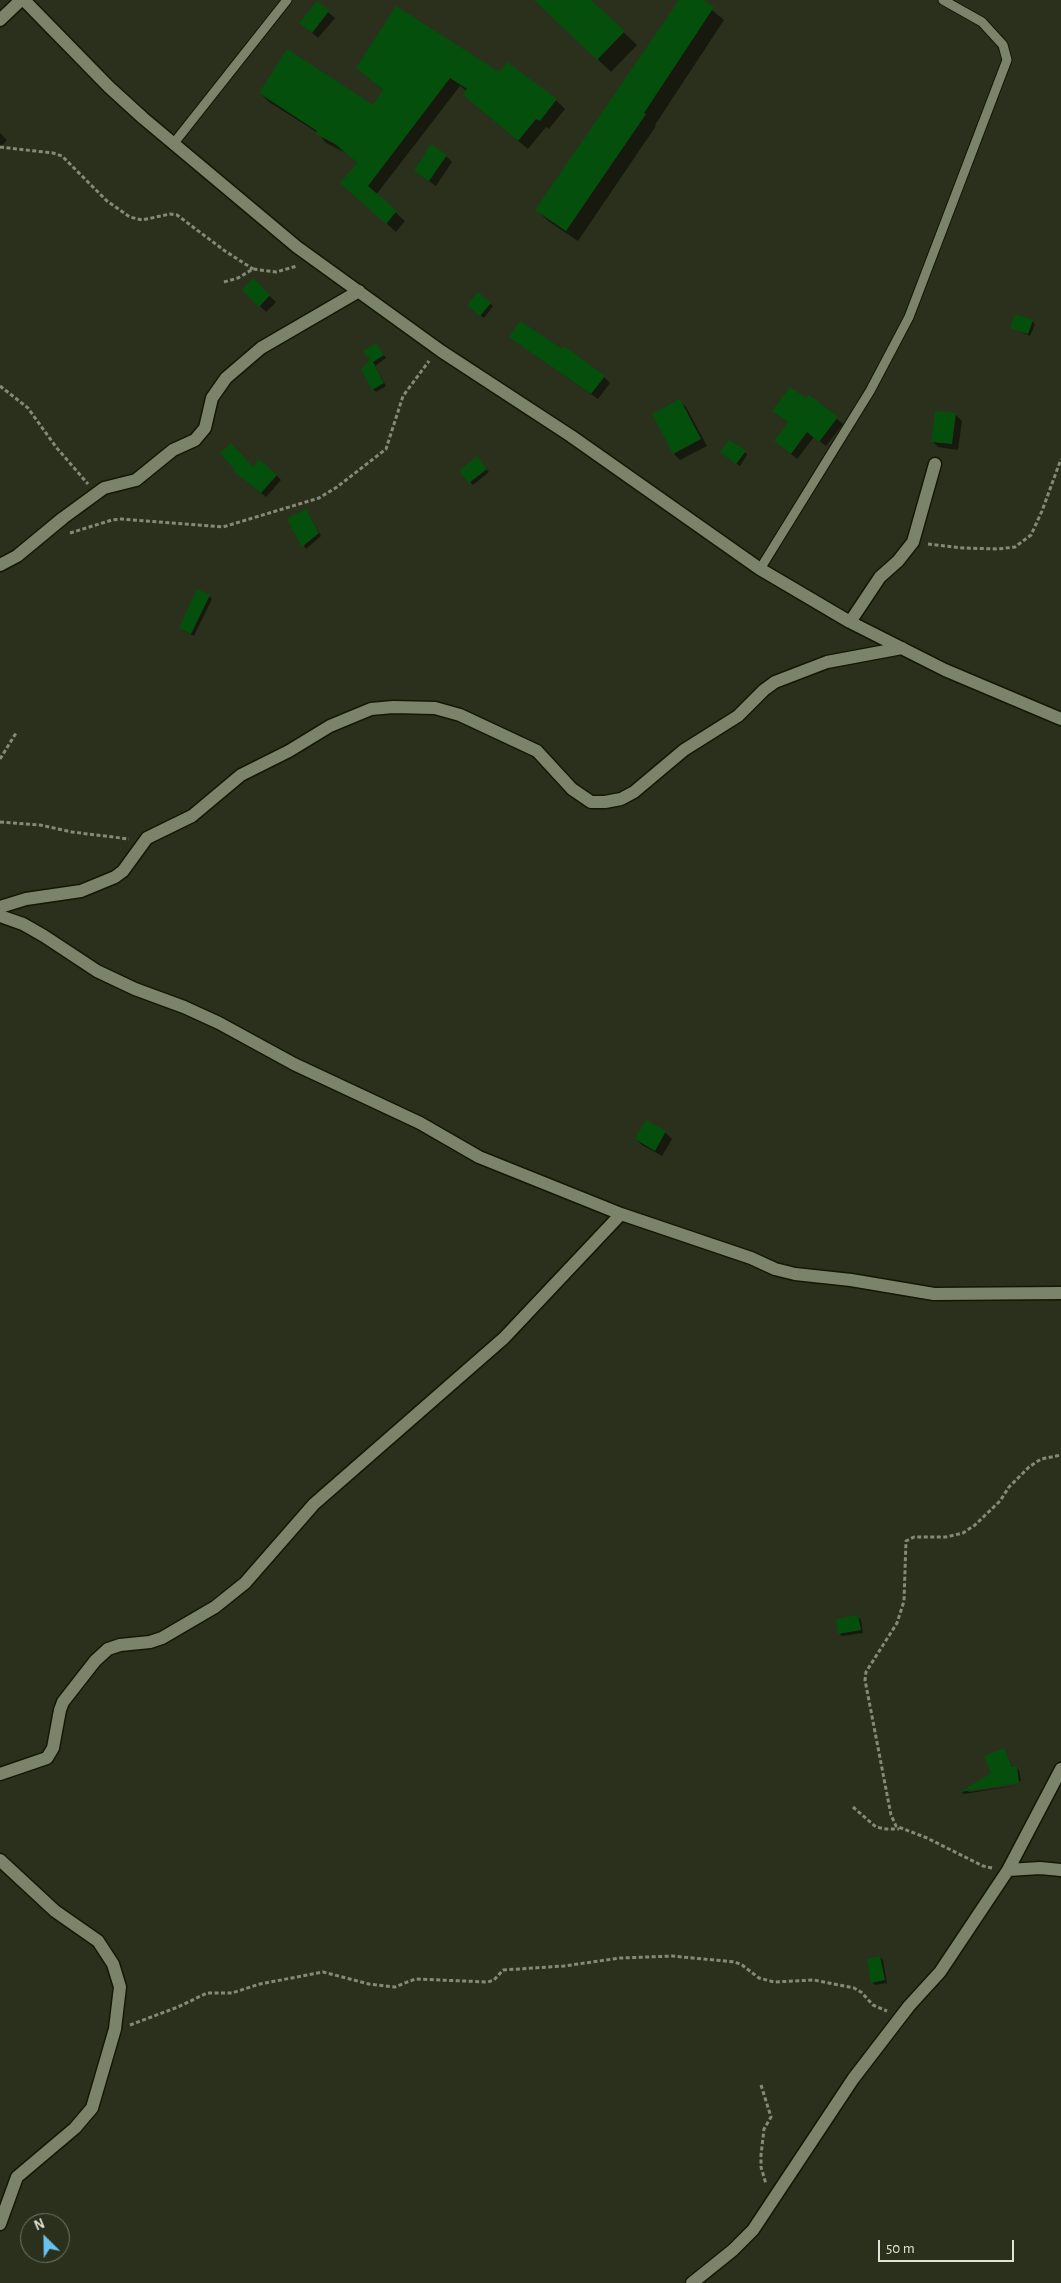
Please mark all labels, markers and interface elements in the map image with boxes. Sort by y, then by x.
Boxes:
north arrow [20,2213,70,2263]
text: N [32,2217,47,2233]
scale bar [881,2230,1017,2262]
text: 50 m [886,2241,915,2256]

